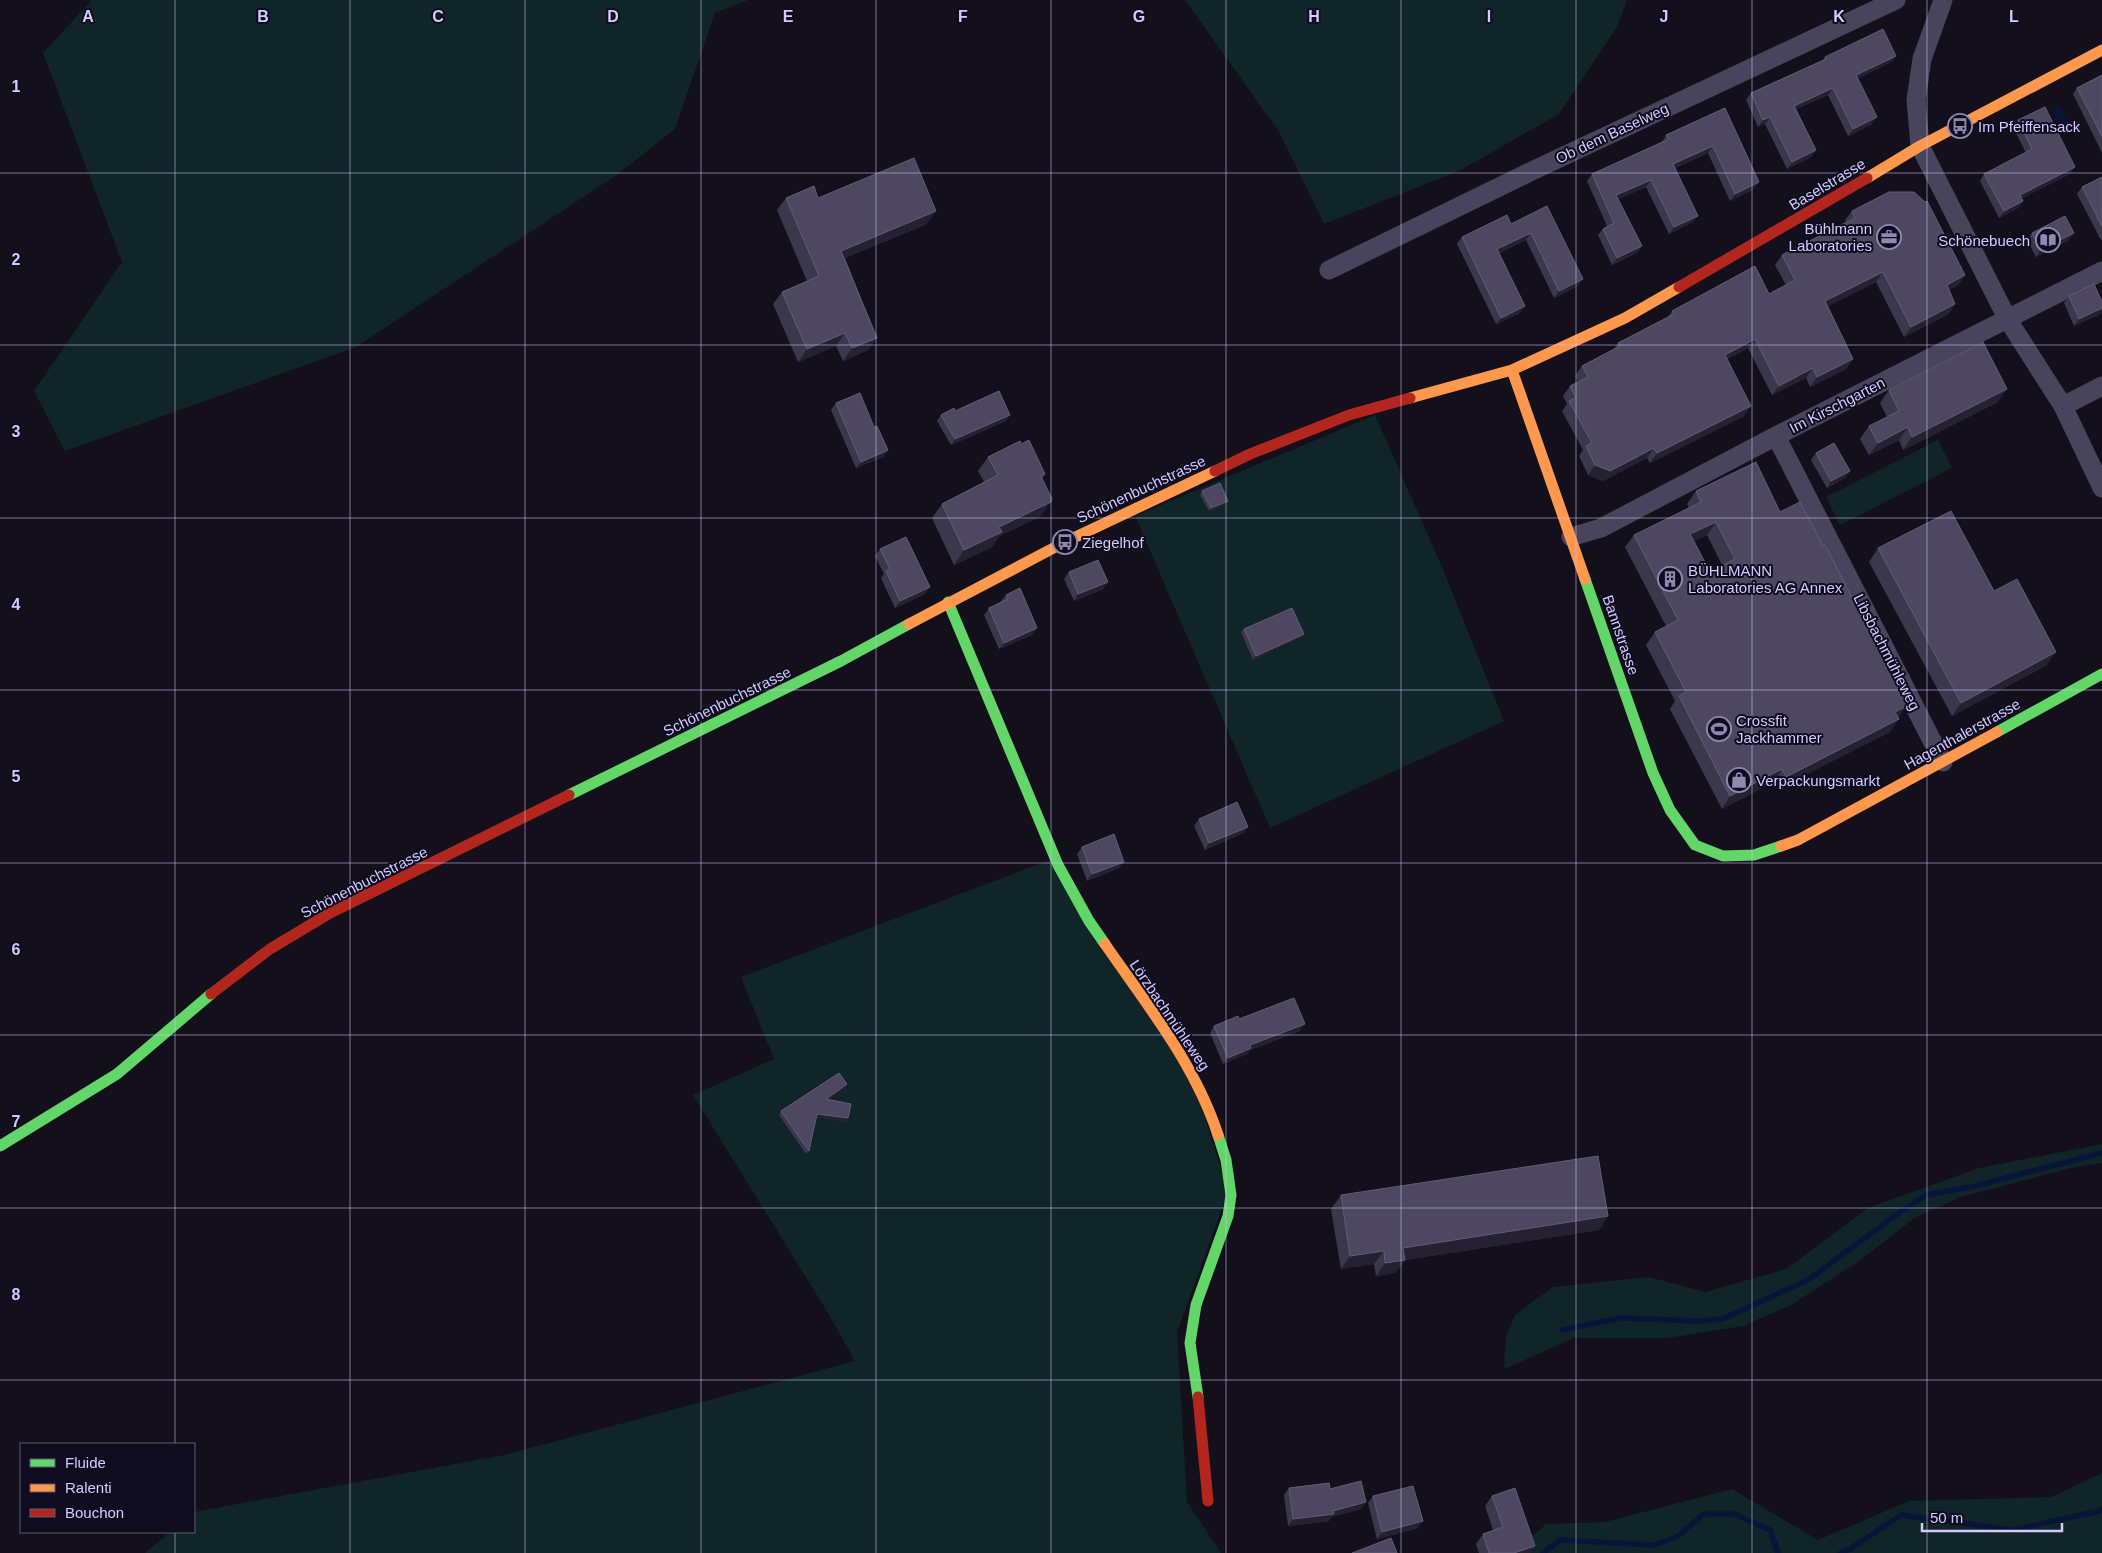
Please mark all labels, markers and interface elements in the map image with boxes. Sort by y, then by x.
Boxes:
text: A [82,8,94,25]
text: B [257,8,269,25]
text: C [432,8,444,25]
text: D [607,8,619,25]
text: E [783,8,794,25]
text: F [958,8,968,25]
text: G [1133,8,1145,25]
text: H [1308,8,1320,25]
text: I [1487,8,1491,25]
text: J [1660,8,1668,25]
text: K [1833,8,1845,25]
text: L [2009,8,2019,25]
text: 1 [12,78,21,95]
street label: Ob dem Baselweg [1553,99,1671,167]
bus stop icon: Im Pfeiffensack [1947,113,1973,139]
place label: Im Pfeiffensack [1978,118,2081,135]
street label: Baselstrasse [1786,155,1868,213]
place label: Bühlmann Laboratories [1789,220,1872,254]
office icon: Bühlmann Laboratories [1876,224,1902,250]
library icon: Schönebuech [2035,227,2061,253]
place label: Schönebuech [1938,232,2030,249]
text: 2 [12,251,21,268]
street label: Im Kirschgarten [1786,374,1888,436]
text: 3 [12,423,21,440]
street label: Schönenbuchstrasse [1074,452,1208,526]
bus stop icon: Ziegelhof [1052,529,1078,555]
place label: Ziegelhof [1082,534,1145,551]
place label: BÜHLMANN Laboratories AG Annex [1688,562,1843,596]
building icon: BÜHLMANN Laboratories AG Annex [1657,566,1683,592]
street label: Libsbachmühleweg [1850,591,1924,713]
street label: Bannstrasse [1599,593,1643,677]
text: 4 [12,596,21,613]
street label: Schönenbuchstrasse [660,663,794,739]
street label: Hagenthalerstrasse [1901,695,2023,773]
place label: Crossfit Jackhammer [1736,712,1822,746]
sports icon: Crossfit Jackhammer [1706,716,1732,742]
shop icon: Verpackungsmarkt [1726,767,1752,793]
text: 5 [12,768,21,785]
place label: Verpackungsmarkt [1756,772,1881,789]
street label: Schönenbuchstrasse [298,843,430,921]
text: 6 [12,941,21,958]
street label: Lörzbachmühleweg [1127,956,1213,1074]
text: 7 [12,1113,21,1130]
text: 8 [12,1286,21,1303]
legend [20,1443,195,1533]
text: Fluide [65,1454,106,1471]
text: Ralenti [65,1479,112,1496]
scale bar [1922,1500,2062,1532]
text: Bouchon [65,1504,124,1521]
text: 50 m [1930,1509,1963,1526]

